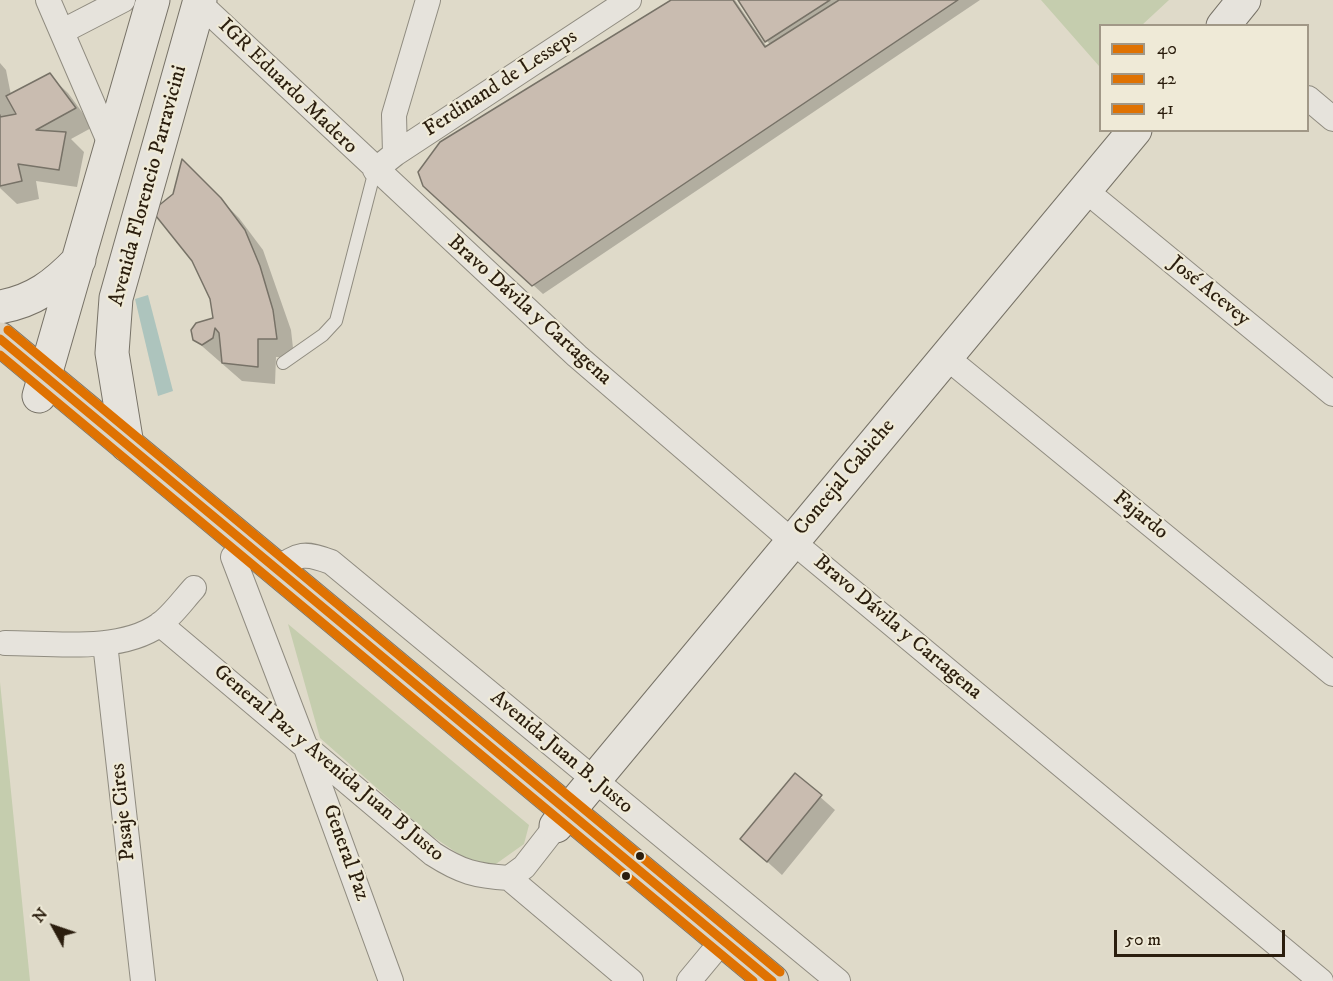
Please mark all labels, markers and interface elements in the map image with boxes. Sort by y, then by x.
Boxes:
street label: IGR Eduardo Madero [212,14,362,160]
legend [1099,24,1309,132]
street label: Ferdinand de Lesseps [419,25,583,143]
text: 40 [1157,38,1177,60]
street label: Avenida Florencio Parravicini [105,63,193,309]
text: 42 [1157,68,1176,90]
text: 41 [1157,98,1174,120]
street label: Bravo Dávila y Cartagena [442,231,616,391]
street label: José Acevey [1163,252,1255,332]
street label: Concejal Cabiche [789,415,901,541]
street label: Fajardo [1107,486,1173,546]
street label: Bravo Dávila y Cartagena [808,550,986,706]
street label: General Paz y Avenida Juan B Justo [208,660,448,868]
street label: Avenida Juan B. Justo [485,686,637,820]
street label: Pasaje Cires [106,762,142,862]
street label: General Paz [316,801,374,905]
unlabelled marker [634,850,646,862]
unlabelled marker [620,870,632,882]
north arrow [24,897,84,957]
text: N [28,904,52,927]
scale bar [1117,918,1288,956]
text: 50 m [1125,929,1161,951]

